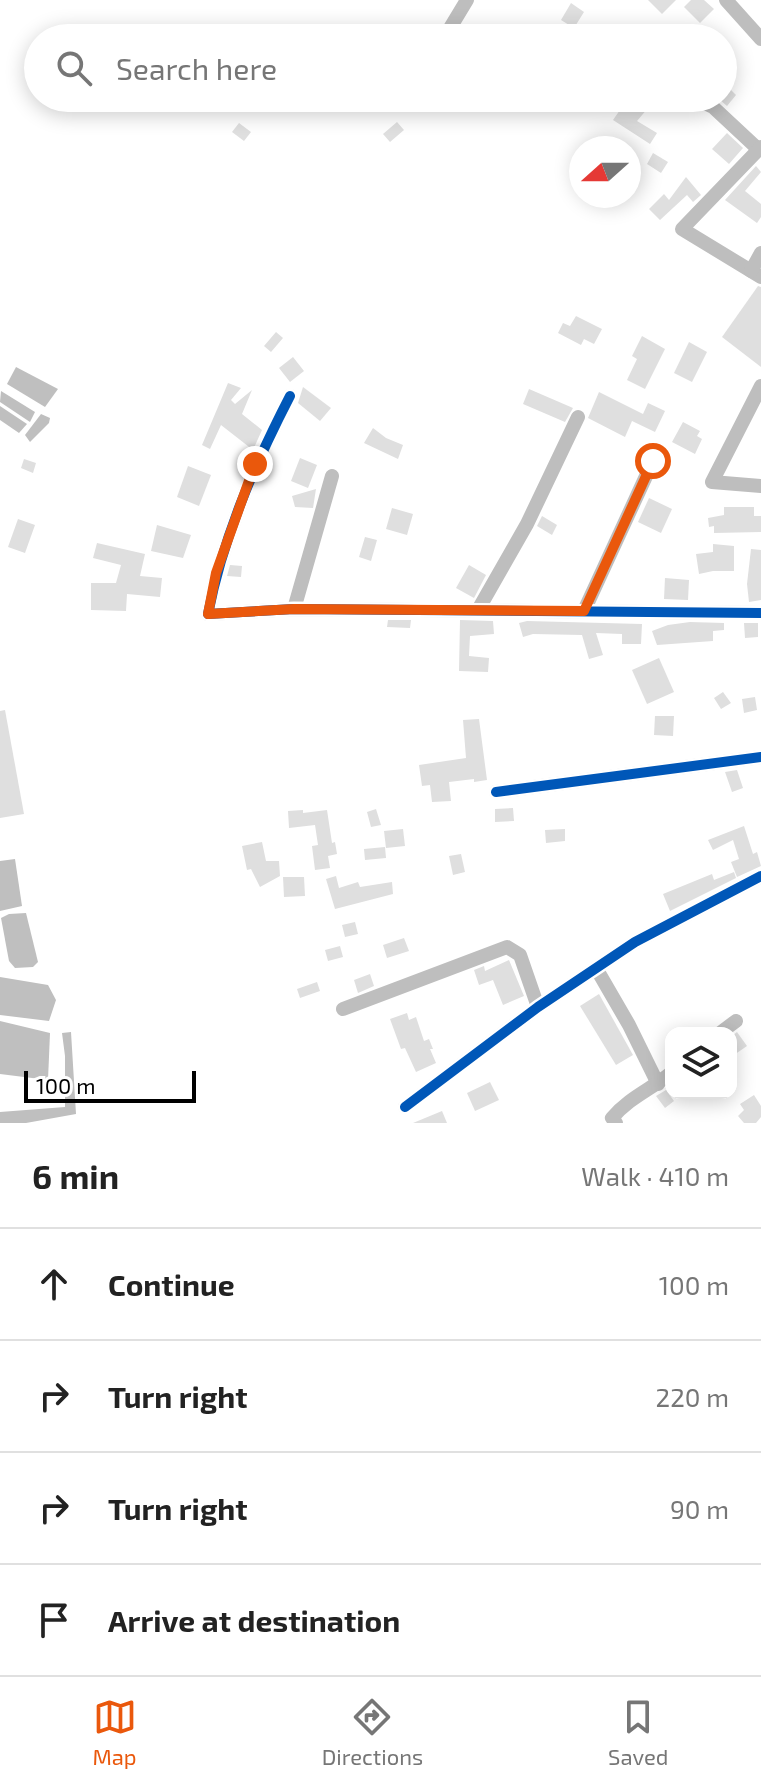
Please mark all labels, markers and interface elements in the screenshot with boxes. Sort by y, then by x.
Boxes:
search box [24,24,737,112]
icon: search [52,46,96,90]
text: Search here [116,50,277,86]
north arrow [569,136,641,208]
route start [635,443,671,479]
route end [237,446,273,482]
map controls [665,1027,737,1099]
button: layers [665,1027,737,1099]
scale bar [24,1067,196,1103]
text: 100 m [36,1072,95,1098]
text: 6 min [32,1155,119,1196]
text: Walk · 410 m [581,1160,729,1191]
icon: ahead [32,1262,76,1306]
text: Continue [108,1266,235,1302]
text: 100 m [659,1269,729,1300]
icon: right [32,1374,76,1418]
text: Turn right [108,1378,248,1414]
text: 220 m [656,1381,729,1412]
icon: right [32,1486,76,1530]
text: Turn right [108,1490,248,1526]
text: 90 m [670,1493,729,1524]
icon: arrive [32,1598,76,1642]
text: Arrive at destination [108,1602,400,1638]
tab: Map [93,1695,137,1769]
tab: Directions [322,1695,423,1769]
tab: Saved [608,1695,668,1769]

